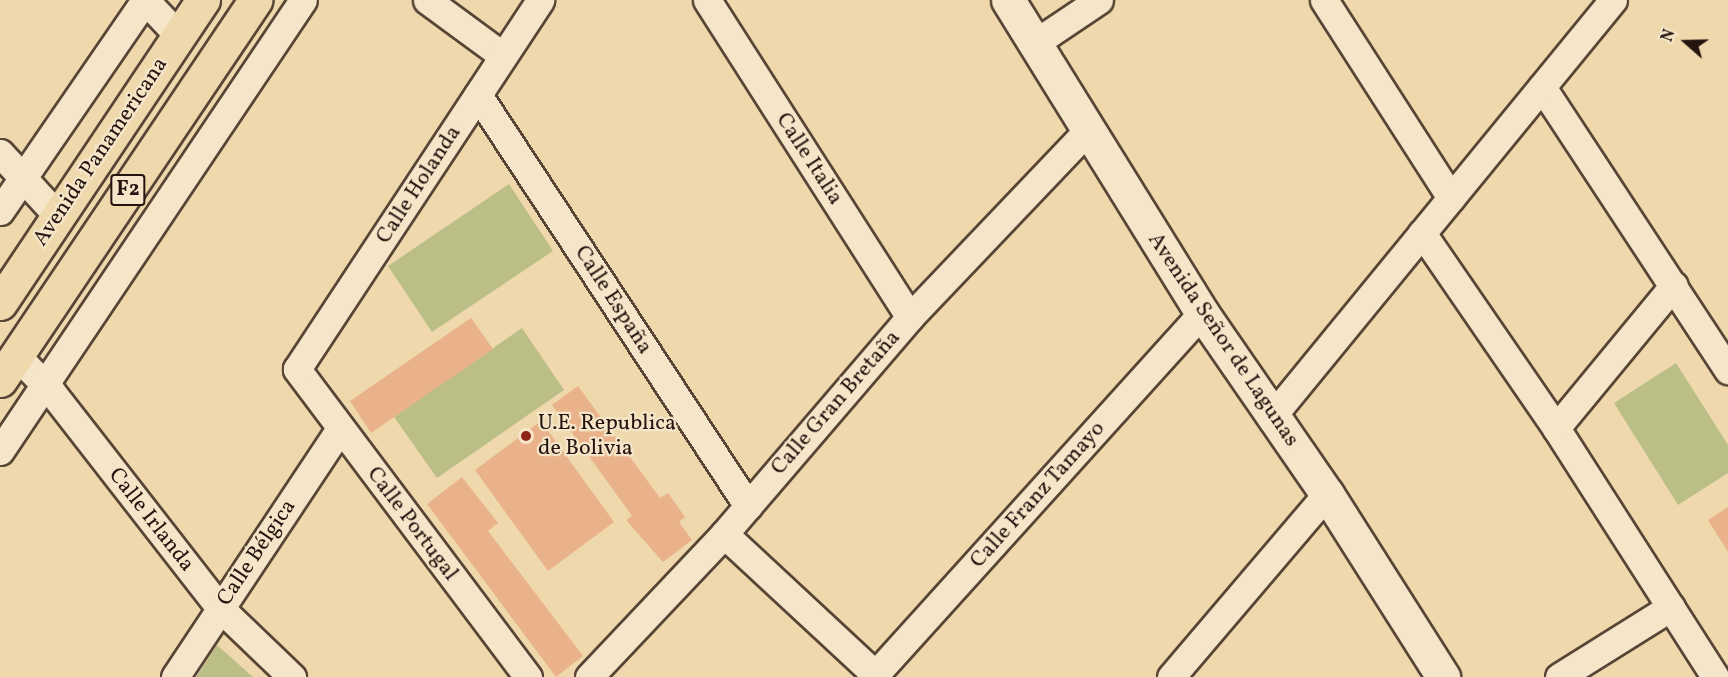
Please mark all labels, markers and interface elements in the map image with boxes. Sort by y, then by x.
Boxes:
north arrow [1656,12,1716,72]
text: N [1657,27,1681,45]
street label: Avenida Panamericana [28,53,174,251]
street label: Calle Italia [770,108,848,210]
street label: Calle Holanda [371,121,467,249]
road number: F2 [110,172,146,208]
street label: Avenida Señor de Lagunas [1142,228,1304,452]
street label: Calle España [568,241,658,359]
street label: Calle Gran Bretaña [766,325,906,481]
place label: U.E. Republica de Bolivia [538,410,676,462]
street label: Calle Franz Tamayo [965,416,1111,574]
marker: U.E. Republica de Bolivia [519,429,533,443]
street label: Calle Portugal [361,462,463,586]
street label: Calle Irlanda [102,463,200,577]
street label: Calle Bélgica [212,495,302,611]

